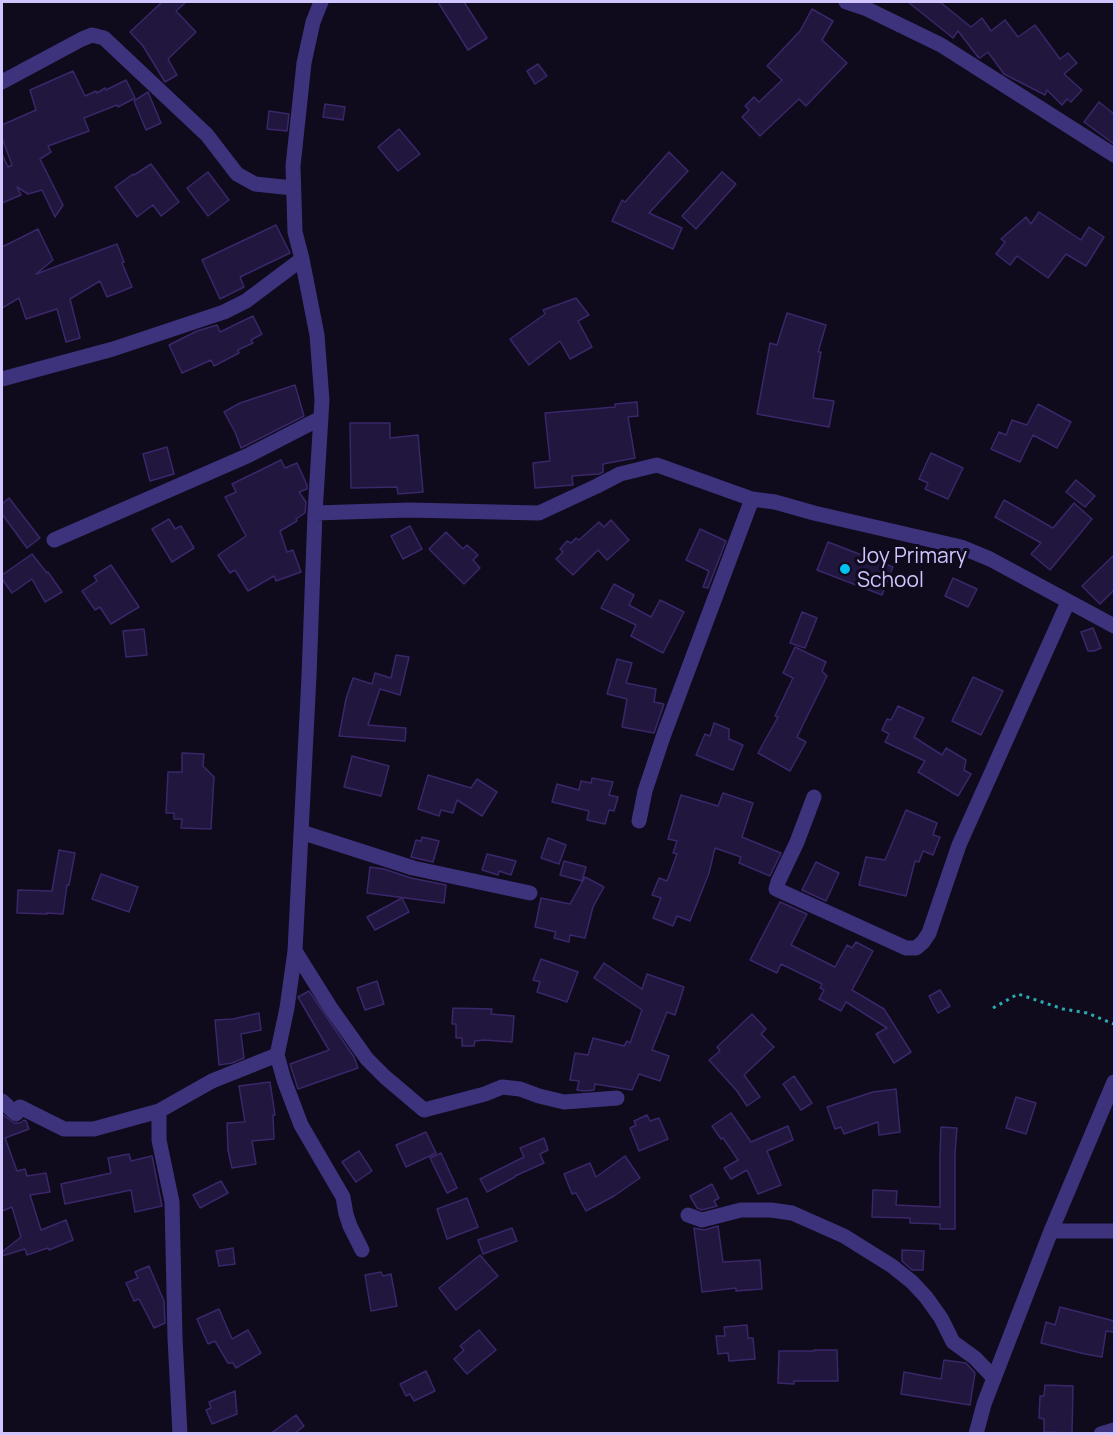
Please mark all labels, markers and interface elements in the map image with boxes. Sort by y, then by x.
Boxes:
place label: Joy Primary School [857,544,967,594]
marker: Joy Primary School [838,562,852,576]

